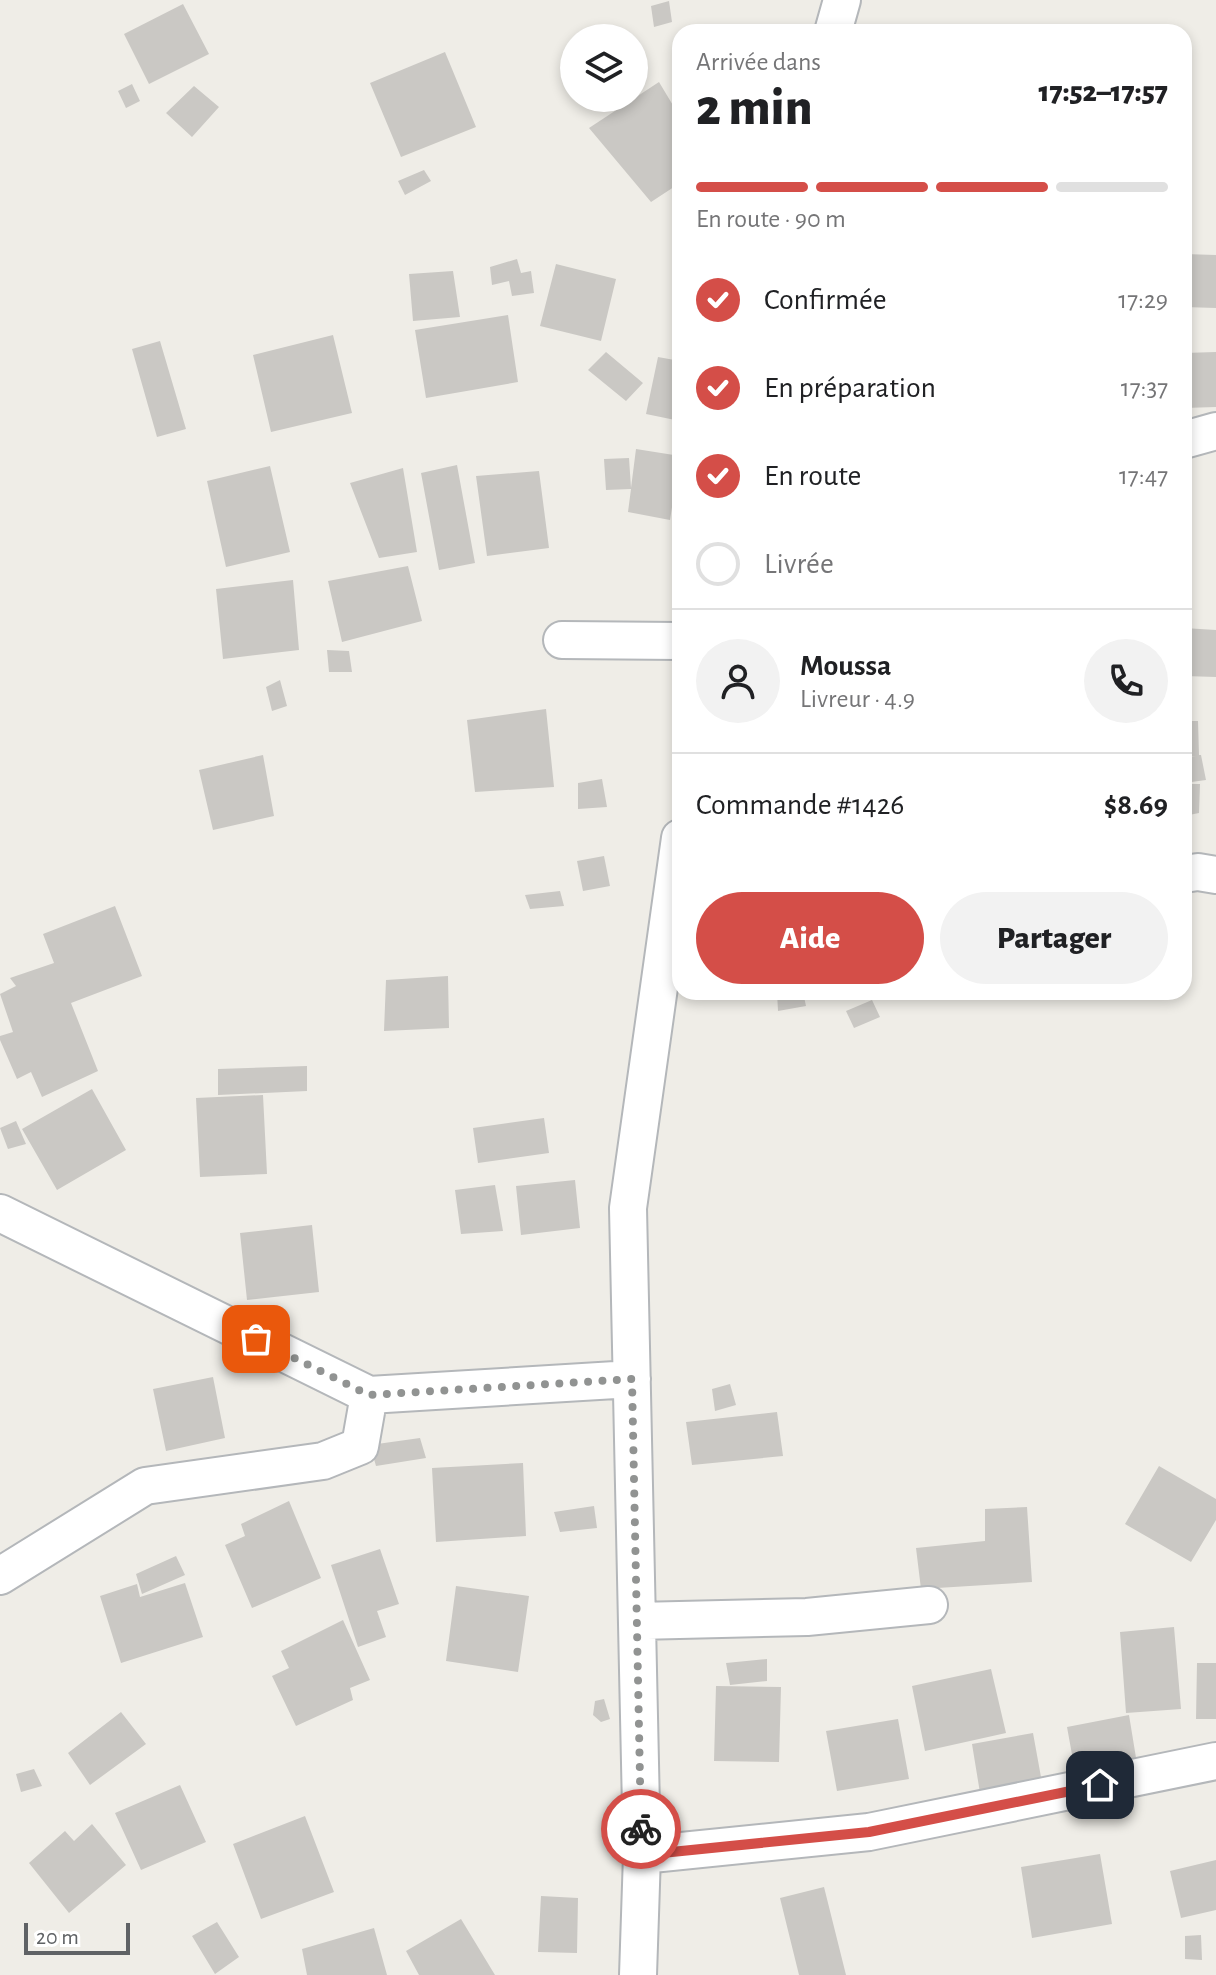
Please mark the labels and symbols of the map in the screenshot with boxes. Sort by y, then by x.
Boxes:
pin [222,1305,290,1373]
pin [1066,1751,1134,1819]
courier [601,1789,681,1869]
scale bar [24,1919,130,1955]

